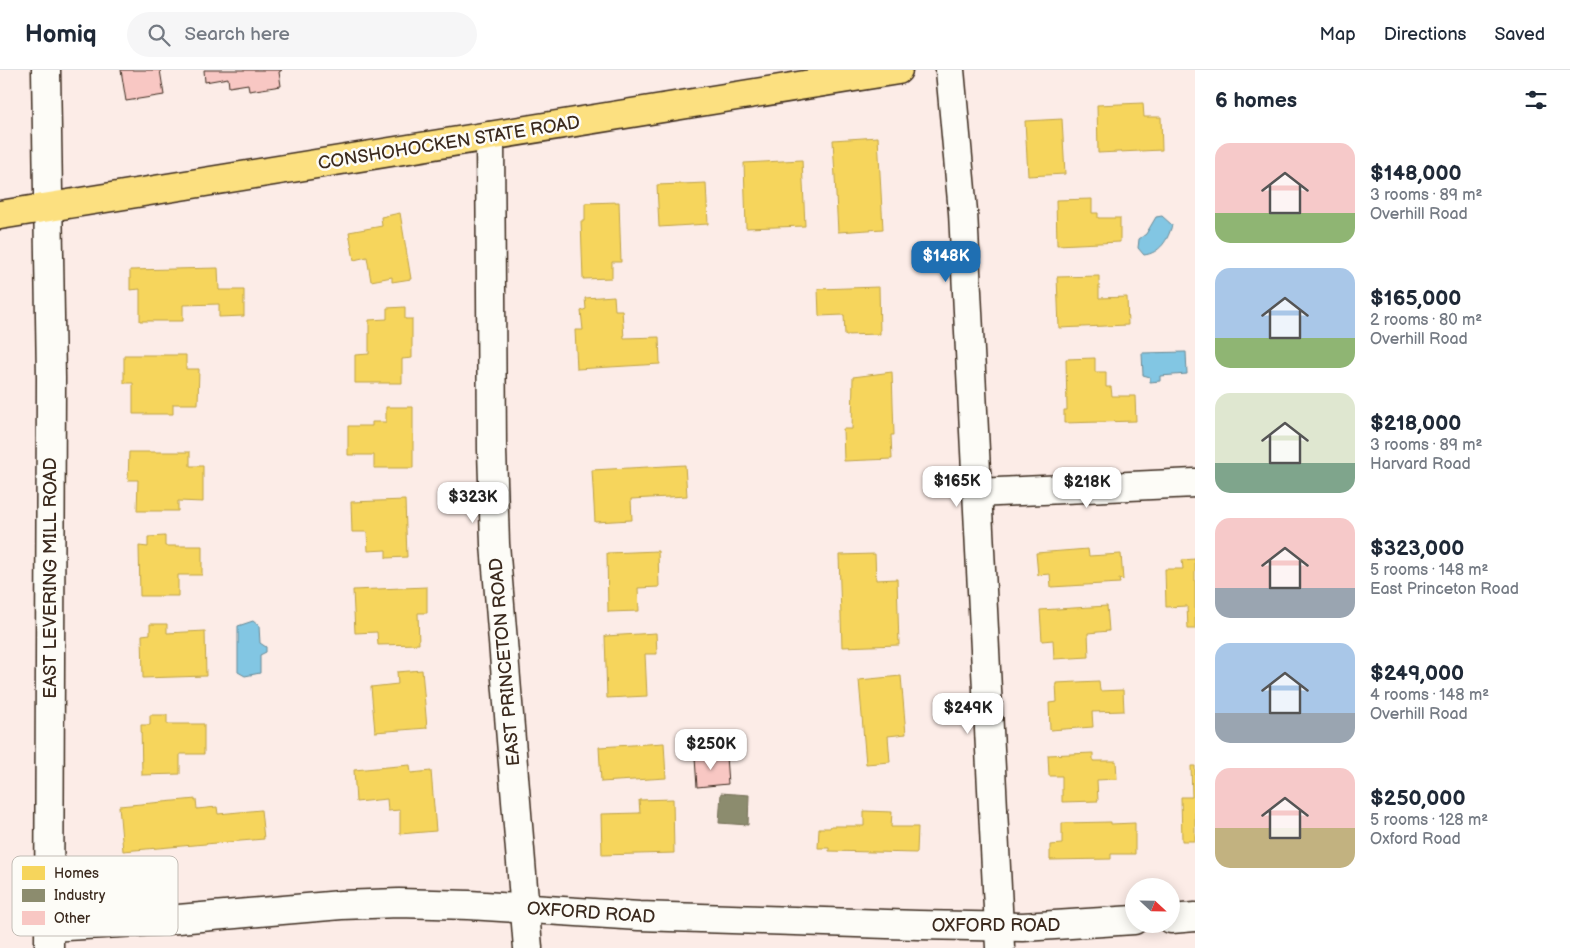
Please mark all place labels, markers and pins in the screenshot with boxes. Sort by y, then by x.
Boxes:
pin: $148K [911,240,981,283]
pin: $165K [922,466,992,508]
pin: $218K [1052,466,1122,509]
pin: $323K [438,482,508,524]
pin: $249K [933,692,1003,735]
pin: $250K [676,728,746,771]

